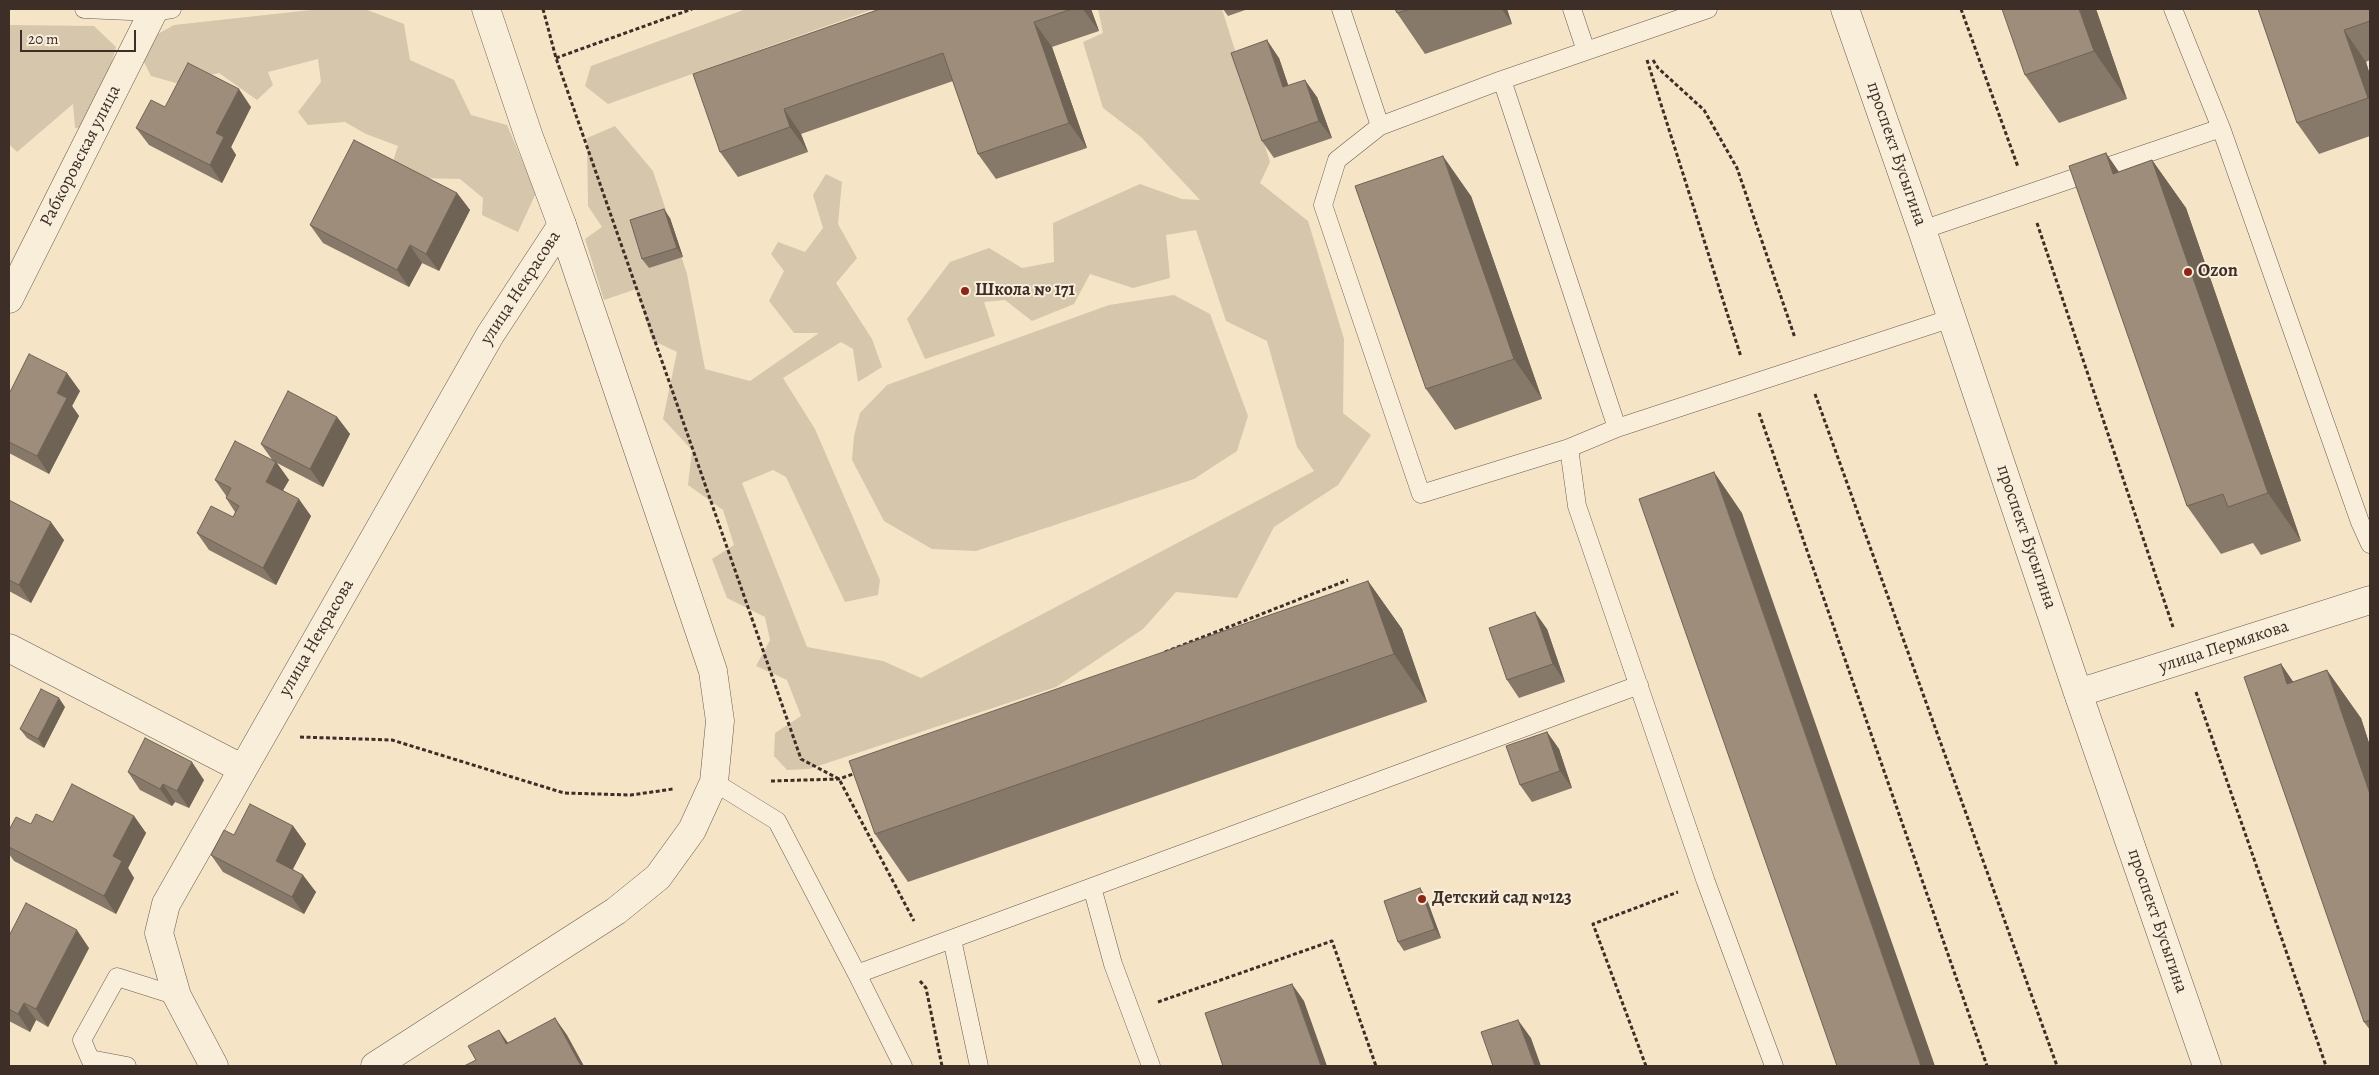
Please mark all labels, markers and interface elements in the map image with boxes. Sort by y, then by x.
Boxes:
scale bar [22,20,139,52]
text: 20 m [28,29,59,49]
street label: проспект Бусыгина [1861,79,1931,229]
street label: Рабкоровская улица [36,82,126,230]
street label: улица Некрасова [476,227,566,349]
place label: Ozon [2198,261,2238,283]
marker: Ozon [2182,266,2194,278]
place label: Школа № 171 [975,280,1075,302]
marker: Школа № 171 [959,285,971,297]
street label: проспект Бусыгина [1991,462,2061,612]
street label: улица Некрасова [275,576,359,700]
street label: улица Пермякова [2156,616,2292,678]
street label: проспект Бусыгина [2122,846,2192,996]
place label: Детский сад №123 [1432,888,1572,910]
marker: Детский сад №123 [1416,893,1428,905]

